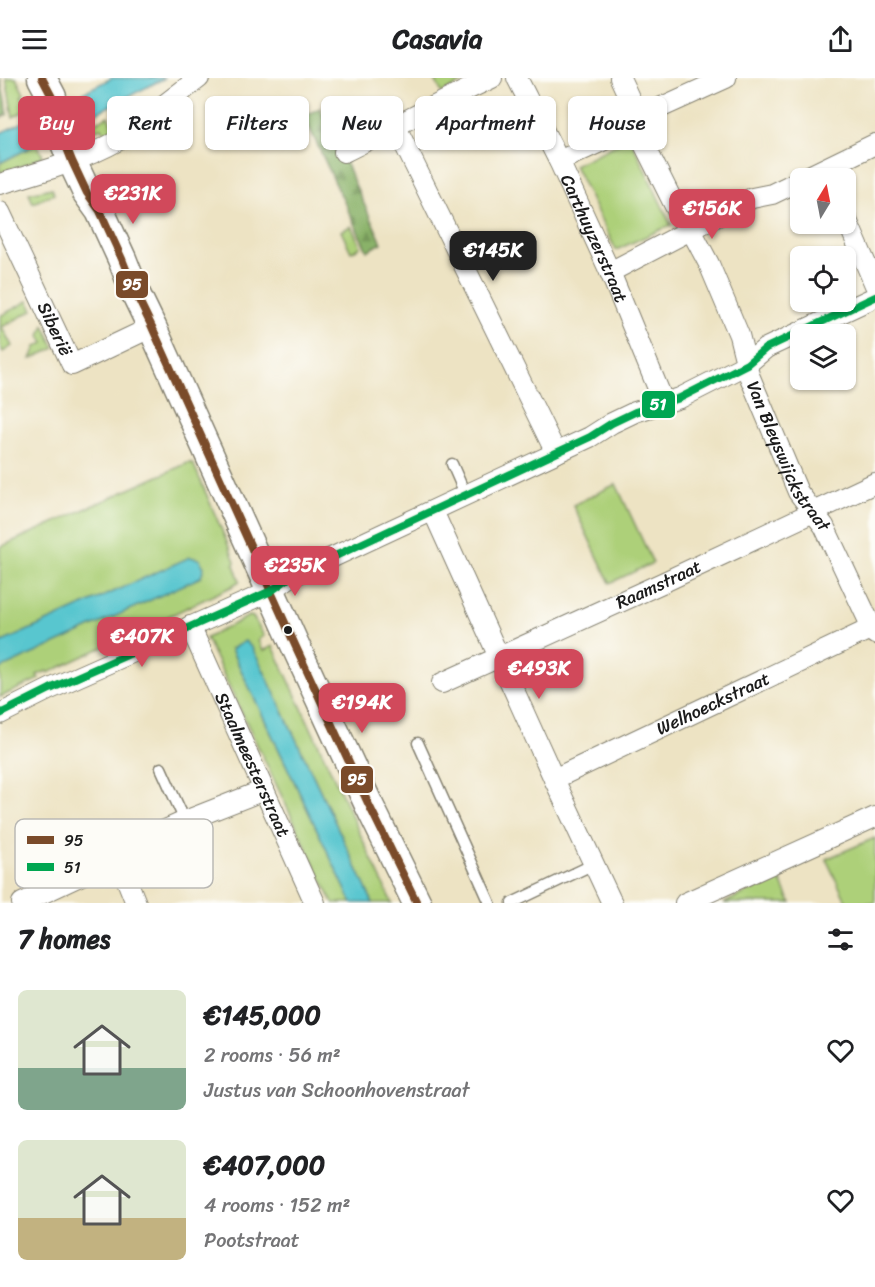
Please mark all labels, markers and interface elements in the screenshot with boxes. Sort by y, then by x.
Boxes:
text: Casavia [393,15,482,63]
icon: menu [18,23,51,56]
icon: share [824,23,857,56]
chip: Buy [18,96,95,150]
chip: Rent [107,96,193,150]
chip: Filters [205,96,309,150]
chip: New [321,96,403,150]
chip: Apartment [415,96,556,150]
chip: House [568,96,667,150]
north arrow [790,168,856,234]
map controls [790,168,856,390]
street label: Carthuyzerstraat [551,169,637,308]
pin: €231K [91,174,175,225]
text: €231K [105,176,161,211]
pin: €156K [670,189,754,240]
text: €156K [683,191,741,226]
pin: €145K [451,231,535,282]
text: €145K [464,233,522,268]
button: locate [790,246,856,312]
line badge: 95 [115,270,149,299]
text: 95 [122,270,142,299]
street label: Siberië [28,296,82,362]
button: layers [790,324,856,390]
street label: Van Bleyswijckstraat [737,376,839,539]
line badge: 51 [641,390,676,419]
text: 51 [650,390,666,419]
pin: €235K [253,546,337,597]
text: €235K [265,548,325,583]
street label: Raamstraat [610,551,707,618]
pin: €407K [100,617,184,668]
text: €407K [111,619,173,654]
unlabelled marker [282,624,294,636]
pin: €493K [497,649,581,700]
text: €493K [508,651,570,686]
street label: Welhoeckstraat [651,663,776,744]
pin: €194K [320,683,404,734]
text: €194K [333,685,391,720]
street label: Staalmeesterstraat [206,687,299,843]
line badge: 95 [340,765,374,794]
text: 95 [347,765,367,794]
legend [15,819,213,888]
text: 95 [64,826,84,855]
text: 51 [64,853,81,882]
text: 7 homes [18,916,110,962]
icon: filters [824,923,857,956]
text: €145,000 [204,992,321,1038]
icon: home [66,1014,138,1086]
icon: heart [824,1034,857,1067]
text: 2 rooms · 56 m² [204,1038,341,1073]
text: Justus van Schoonhovenstraat [204,1073,470,1108]
text: €407,000 [204,1142,325,1188]
icon: home [66,1164,138,1236]
icon: heart [824,1184,857,1217]
text: 4 rooms · 152 m² [204,1188,350,1223]
text: Pootstraat [204,1223,299,1258]

